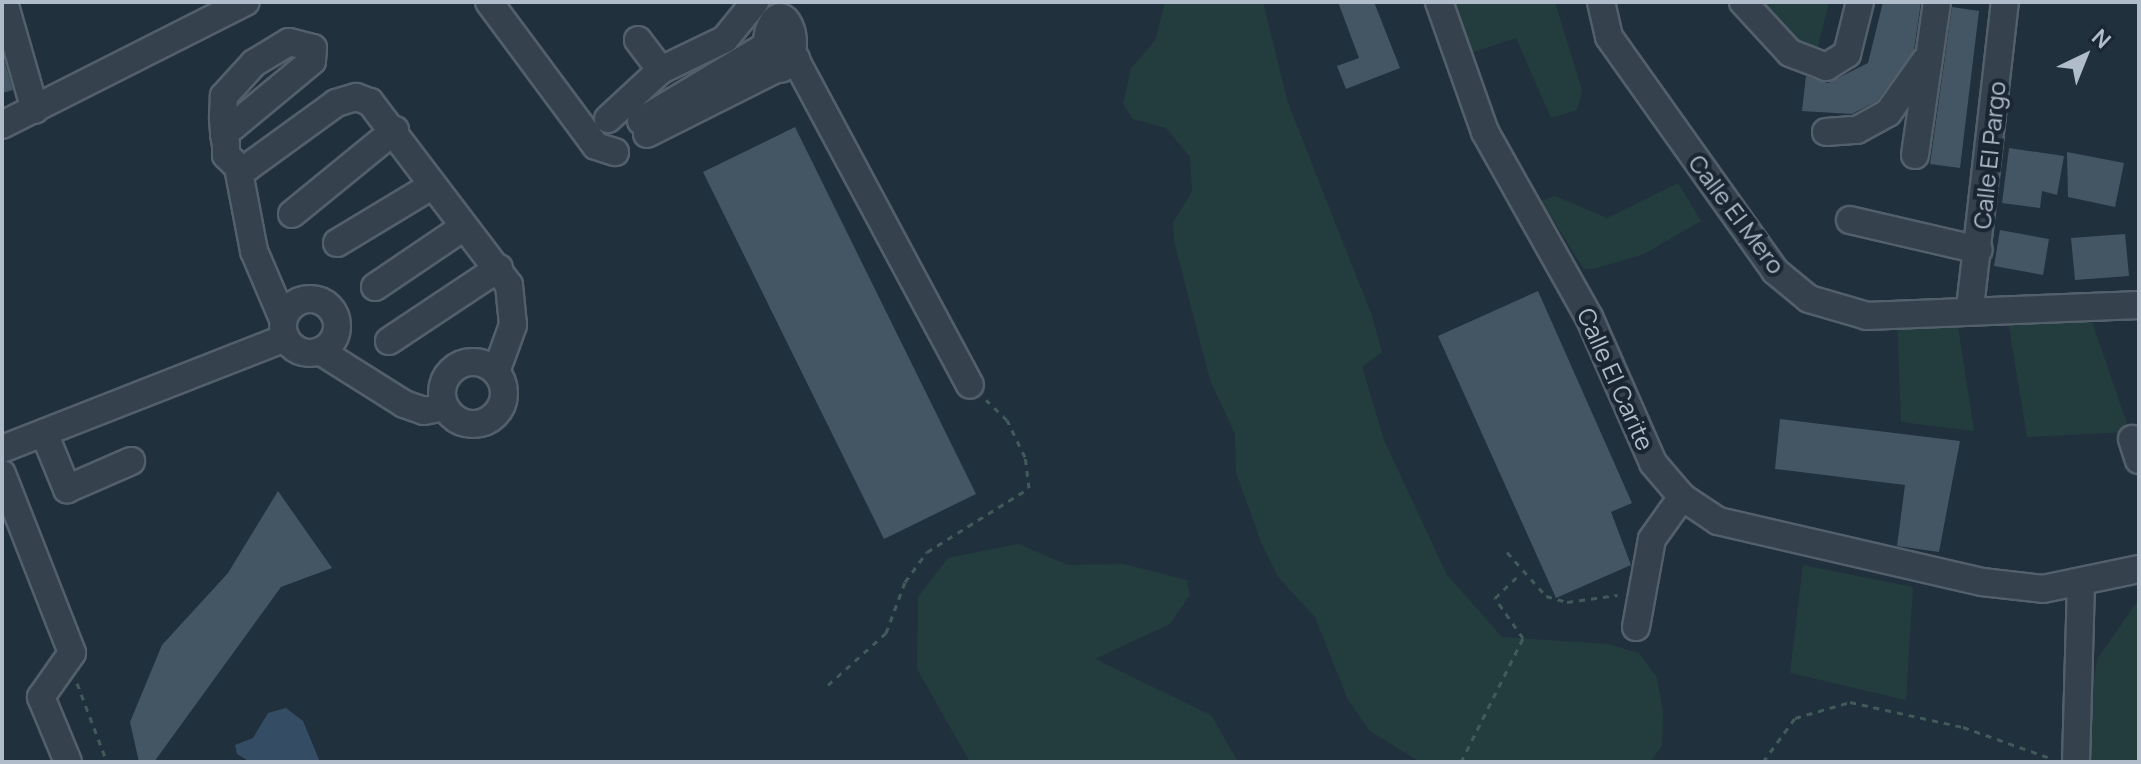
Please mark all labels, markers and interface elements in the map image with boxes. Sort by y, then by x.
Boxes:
north arrow [2045,16,2125,96]
text: N [2085,22,2117,55]
street label: Calle El Pargo [1967,80,2011,230]
street label: Calle El Mero [1683,149,1791,279]
street label: Calle El Carite [1572,303,1660,455]

